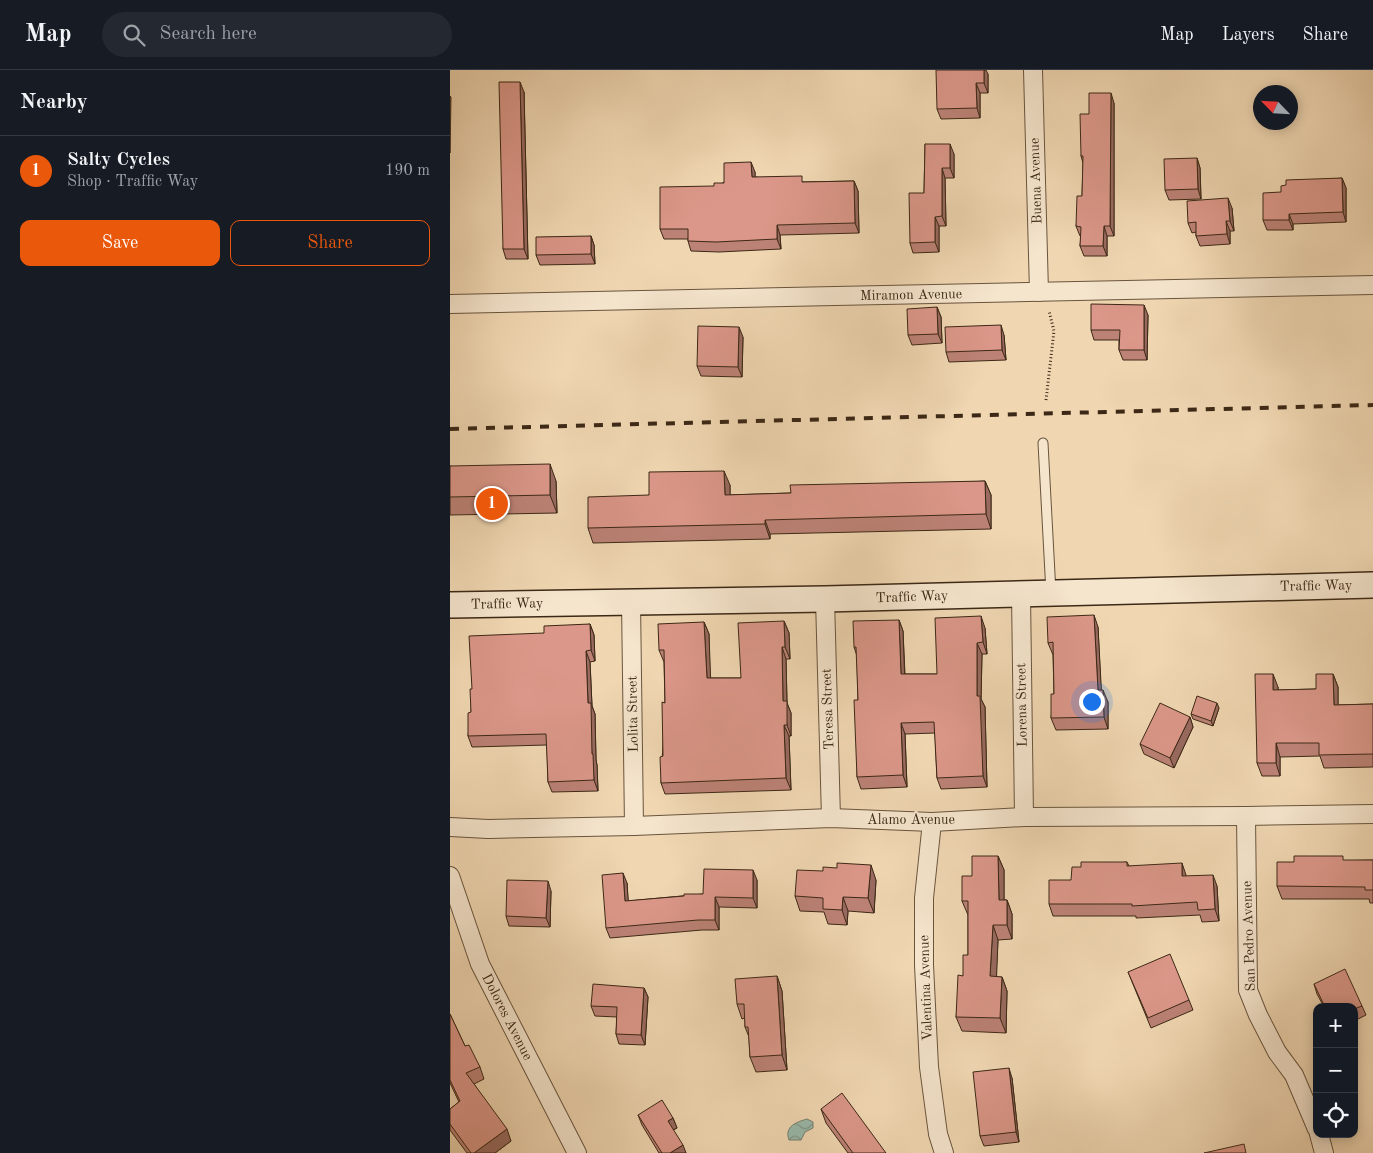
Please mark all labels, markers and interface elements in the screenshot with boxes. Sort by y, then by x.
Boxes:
search box [102,12,452,57]
icon: search [120,21,148,49]
text: Map [25,23,72,47]
text: Search here [160,25,257,44]
text: Map [1160,26,1194,44]
text: Layers [1222,26,1274,44]
text: Share [1302,26,1348,44]
north arrow [1253,85,1298,130]
text: Nearby [20,92,88,113]
street label: Buena Avenue [1027,138,1045,224]
text: Salty Cycles [67,151,170,170]
text: 1 [31,163,41,179]
text: 190 m [385,163,430,179]
text: Shop · Traffic Way [67,174,198,190]
button: Save [20,220,220,266]
button: Share [230,220,430,266]
street label: Miramon Avenue [860,287,962,303]
pin: 1 [476,485,508,523]
street label: Traffic Way [1280,578,1353,594]
street label: Traffic Way [875,589,949,605]
street label: Traffic Way [471,596,544,612]
street label: Lorena Street [1014,663,1030,747]
street label: Teresa Street [820,668,836,750]
street label: Lolita Street [625,675,641,752]
your location [1079,689,1105,715]
street label: Alamo Avenue [867,813,955,827]
street label: San Pedro Avenue [1240,880,1258,992]
street label: Valentina Avenue [917,935,935,1041]
street label: Dolores Avenue [479,971,535,1063]
map controls [1313,1003,1358,1138]
button: + [1313,1003,1358,1048]
button: − [1313,1048,1358,1093]
button: locate [1313,1093,1358,1138]

